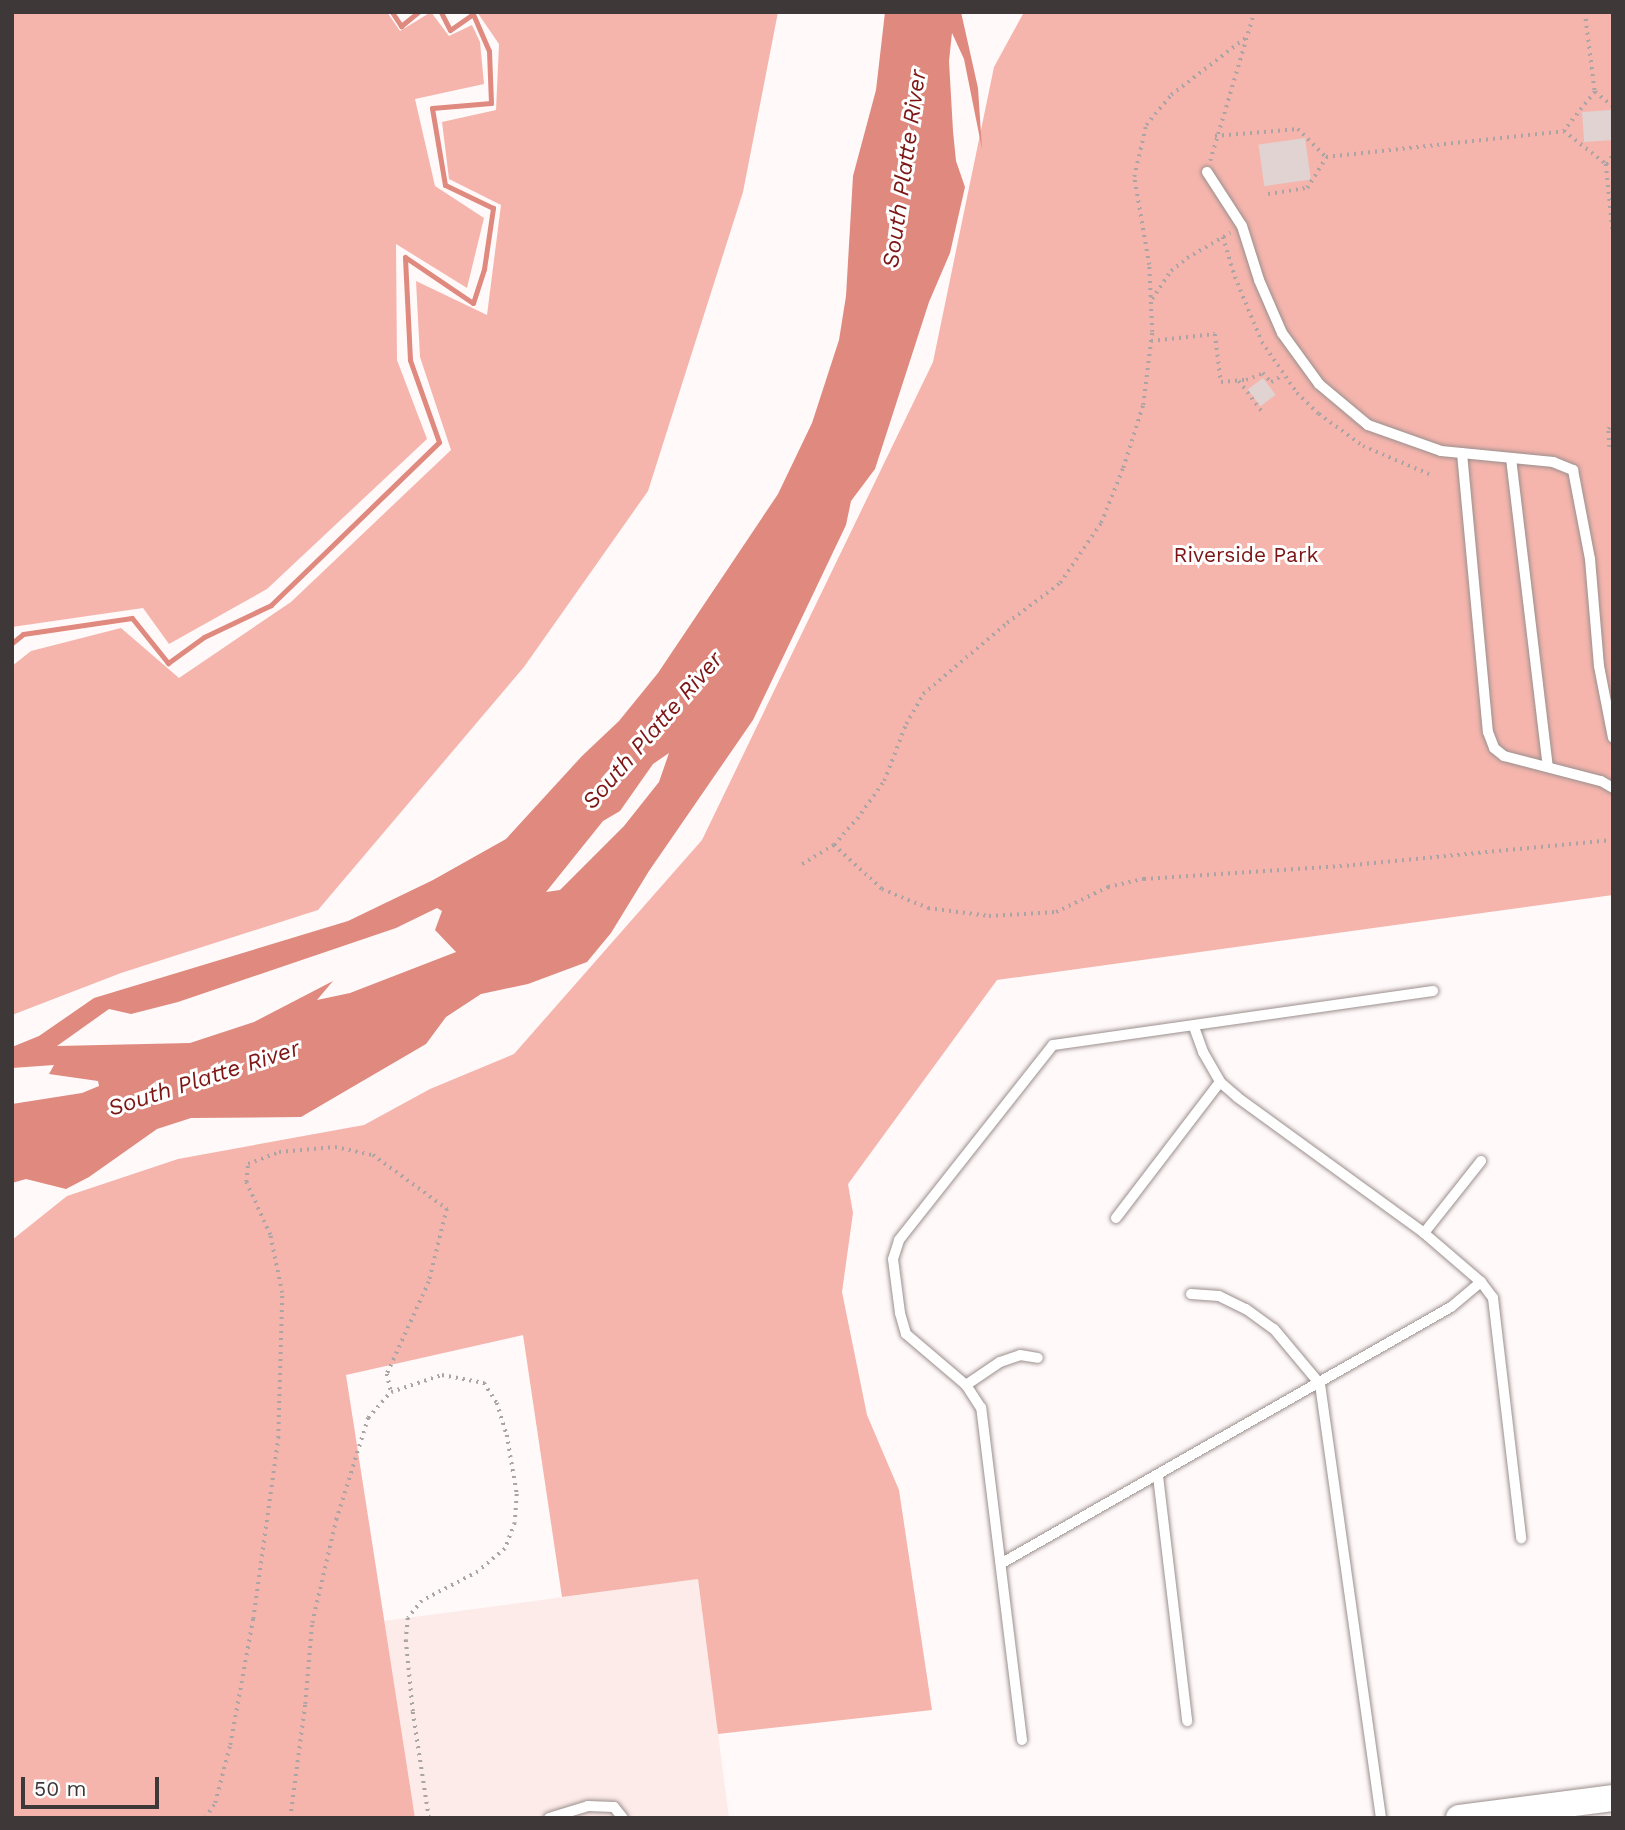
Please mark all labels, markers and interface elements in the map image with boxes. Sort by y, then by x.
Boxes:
water label: South Platte River [877,68,933,270]
park label: Riverside Park [1174,542,1318,568]
water label: South Platte River [577,647,729,815]
water label: South Platte River [105,1035,303,1123]
scale bar [24,1764,163,1808]
text: 50 m [34,1776,86,1801]

